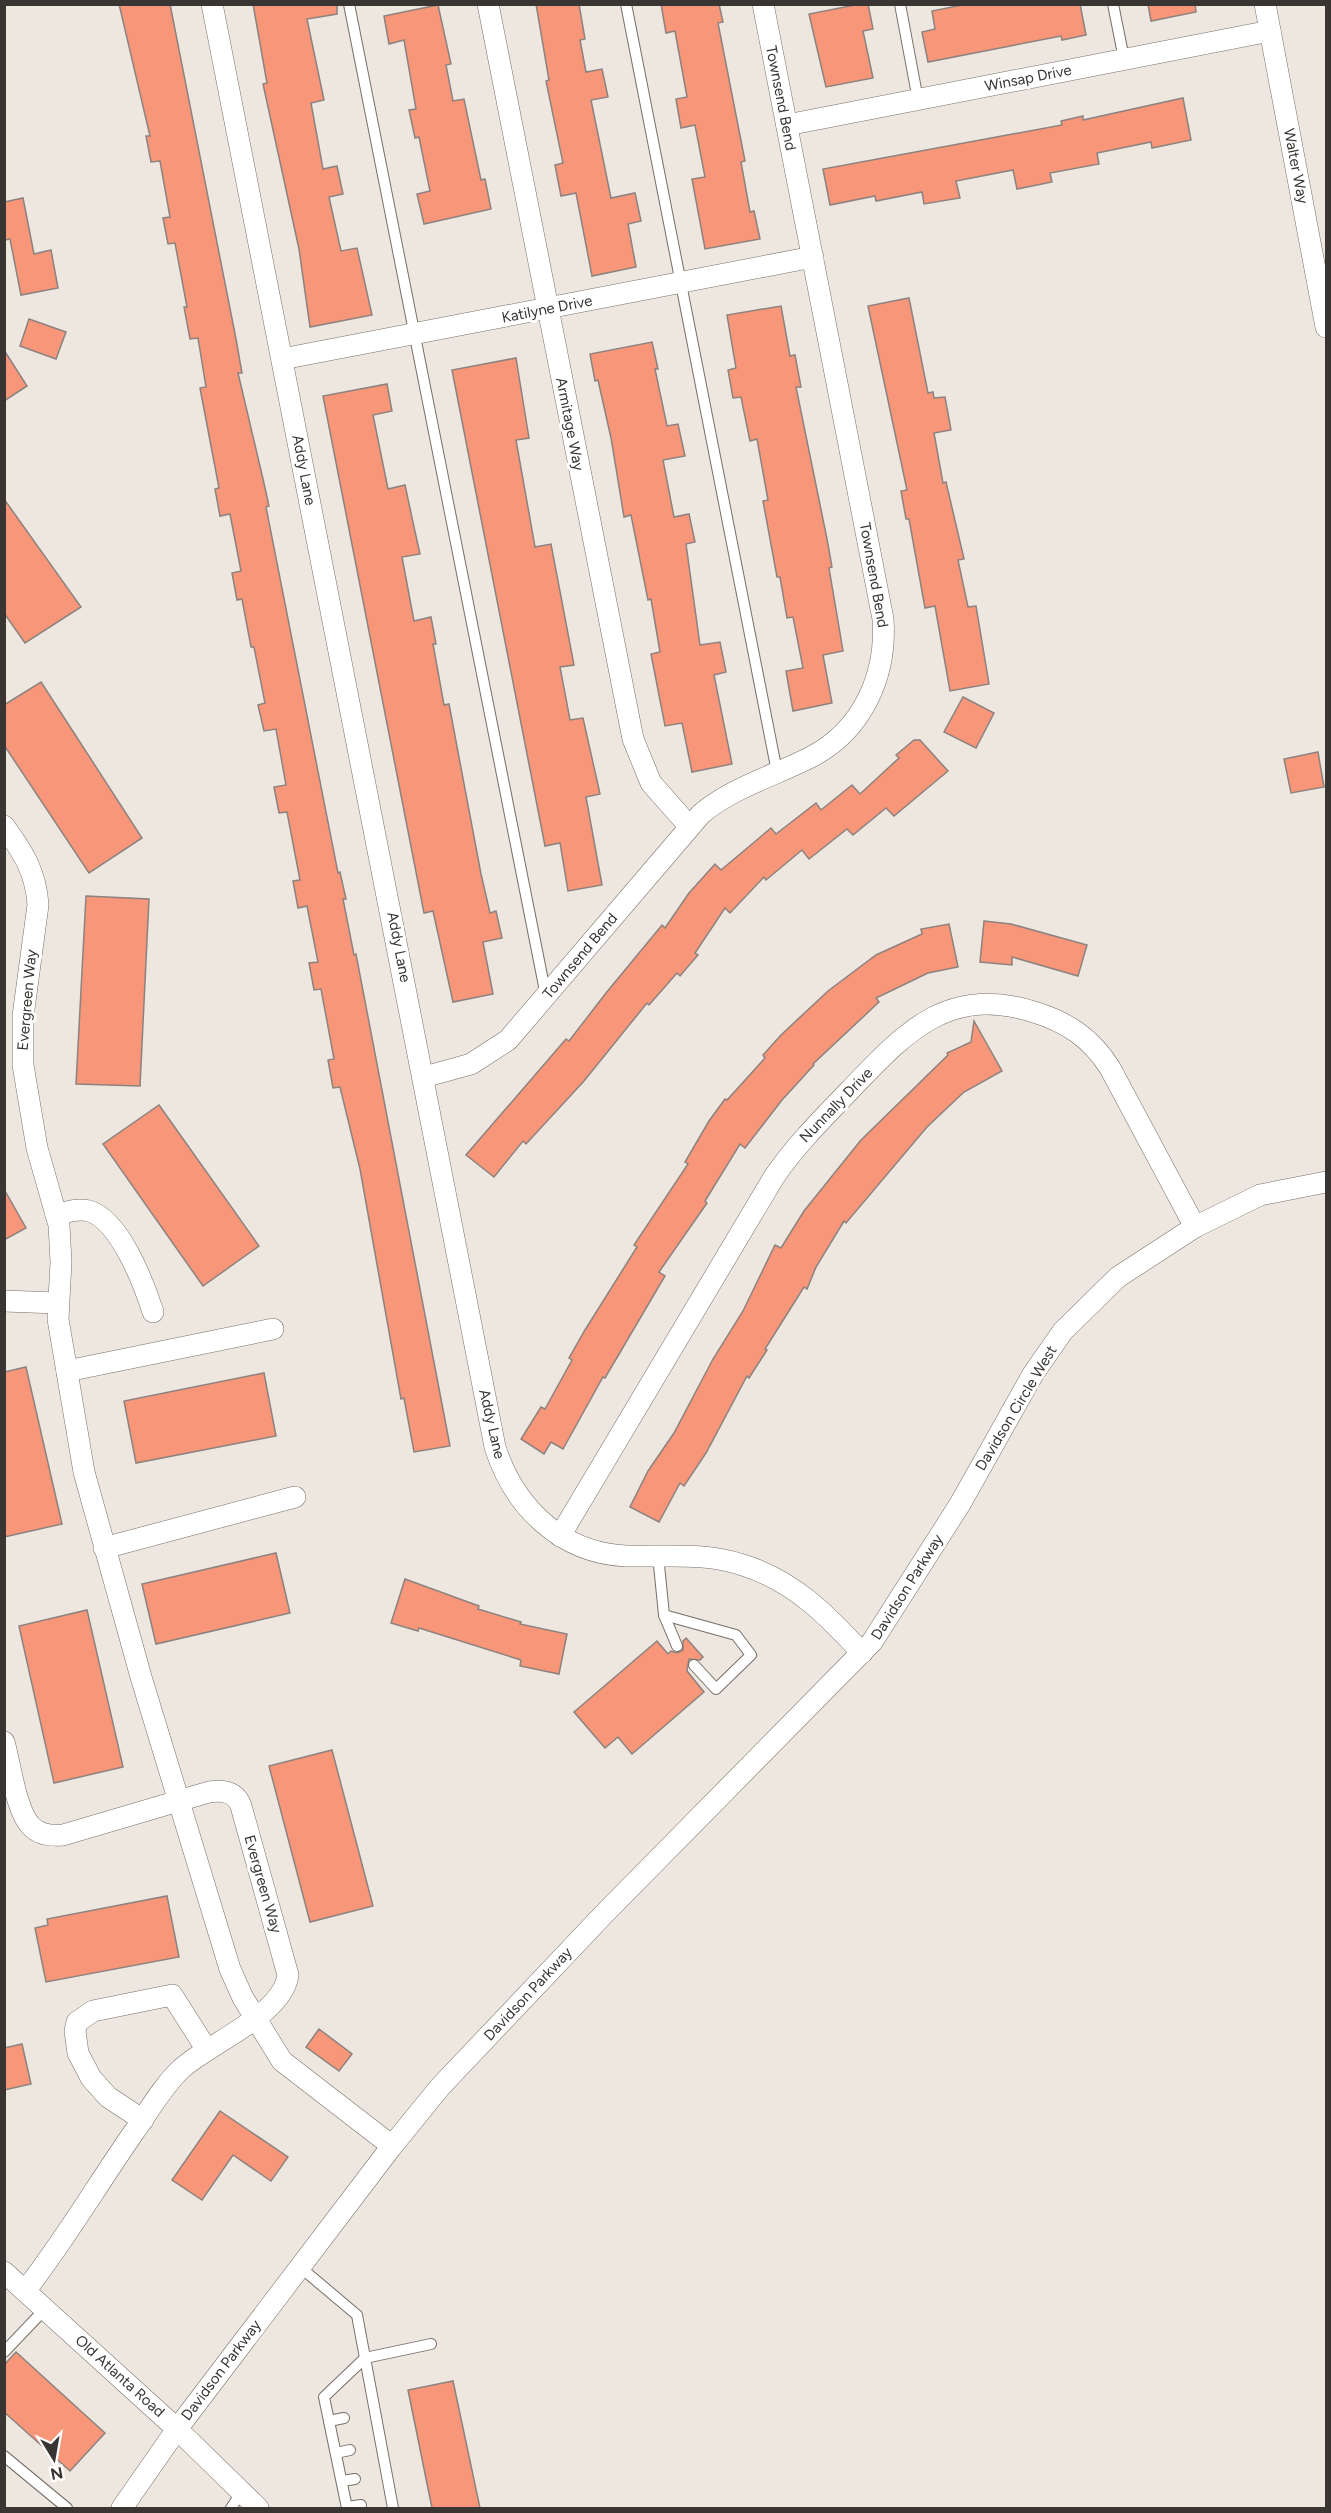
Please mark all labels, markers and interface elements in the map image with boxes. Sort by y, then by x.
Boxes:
street label: Townsend Bend [762,44,800,152]
street label: Winsap Drive [983,61,1073,95]
street label: Walter Way [1280,127,1312,205]
street label: Katilyne Drive [500,291,594,327]
street label: Armitage Way [552,376,588,472]
street label: Addy Lane [288,433,320,507]
street label: Townsend Bend [856,521,892,629]
street label: Townsend Bend [539,909,621,1003]
street label: Addy Lane [383,910,415,984]
street label: Evergreen Way [14,949,40,1051]
street label: Nunnally Drive [796,1064,876,1146]
street label: Davidson Circle West [971,1342,1061,1474]
street label: Addy Lane [475,1387,509,1461]
street label: Davidson Parkway [867,1531,947,1643]
street label: Evergreen Way [240,1833,286,1935]
street label: Davidson Parkway [480,1943,576,2044]
street label: Davidson Parkway [177,2316,265,2424]
street label: Old Atlanta Road [72,2331,168,2421]
north arrow [24,2429,84,2489]
text: N [49,2463,65,2484]

